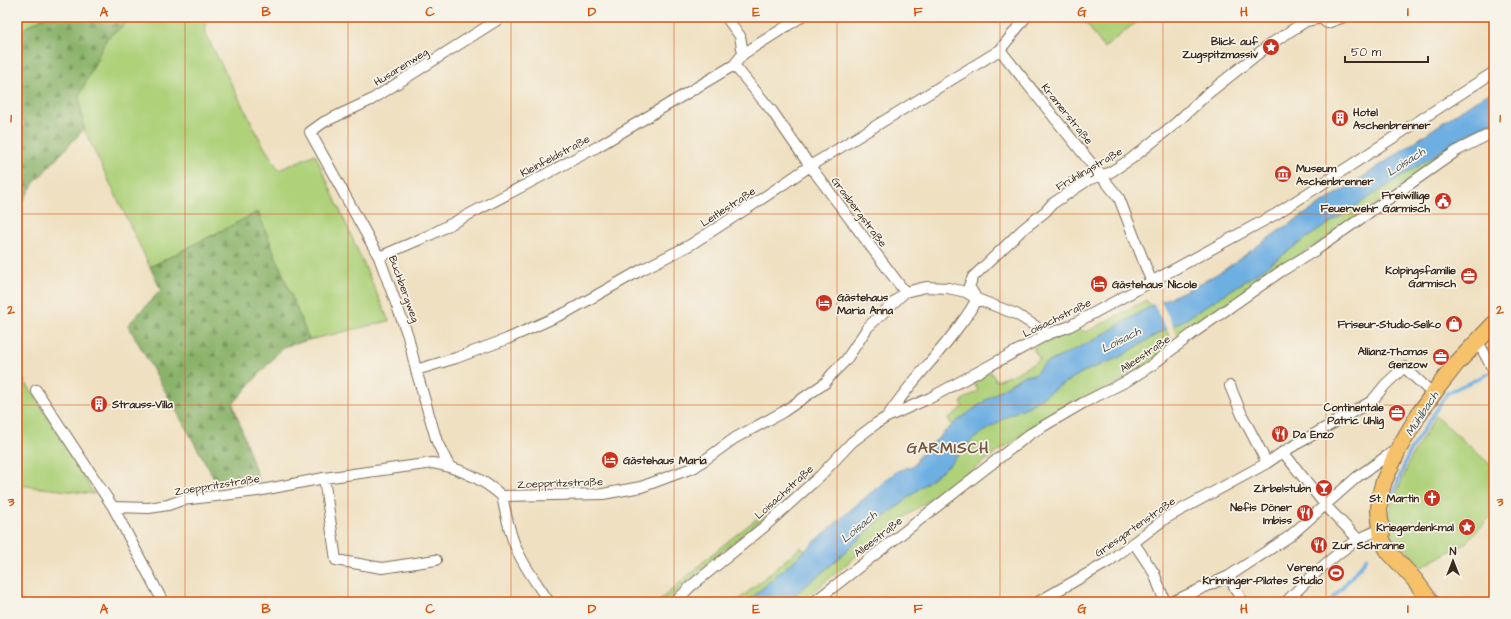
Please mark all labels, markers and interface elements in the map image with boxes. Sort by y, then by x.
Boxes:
text: A [100,3,109,21]
text: B [261,3,271,21]
text: C [425,3,435,21]
text: D [588,3,597,21]
text: E [752,3,760,21]
text: F [913,3,923,21]
text: G [1077,3,1087,21]
text: H [1240,3,1248,21]
text: I [1407,3,1409,21]
place label: Blick auf Zugspitzmassiv [1182,34,1258,64]
place icon: Blick auf Zugspitzmassiv [1261,37,1281,57]
scale bar [1345,38,1428,64]
street label: Husarenweg [371,44,432,90]
text: 50 m [1351,44,1382,61]
street label: Kramerstraße [1038,80,1096,148]
place label: Hotel Aschenbrenner [1352,105,1432,133]
building icon: Hotel Aschenbrenner [1330,108,1350,128]
text: 1 [10,109,12,127]
text: 1 [1499,109,1501,127]
street label: Kleinfeldstraße [518,131,592,181]
water label: Loisach [1384,143,1429,181]
street label: Frühlingstraße [1053,144,1126,195]
place label: Museum Aschenbrenner [1296,161,1375,189]
museum icon: Museum Aschenbrenner [1273,164,1293,184]
street label: Grasbergstraße [827,174,890,251]
street label: Leitlestraße [698,184,758,230]
place label: Freiwillige Feuerwehr Garmisch [1321,188,1431,216]
public building icon: Freiwillige Feuerwehr Garmisch [1433,191,1453,211]
street label: Buchbergweg [384,253,423,325]
place label: Kolpingsfamilie Garmisch [1385,263,1457,291]
office icon: Kolpingsfamilie Garmisch [1459,266,1479,286]
hotel icon: Gästehaus Nicole [1089,274,1109,294]
place label: Gästehaus Nicole [1112,277,1197,292]
place label: Gästehaus Maria Anna [837,290,893,318]
hotel icon: Gästehaus Maria Anna [814,293,834,313]
street label: Loisachstraße [1020,295,1094,341]
text: 2 [6,301,15,319]
text: 2 [1495,301,1504,319]
shop icon: Friseur-Studio-Selko [1444,314,1464,334]
place label: Friseur-Studio-Selko [1337,317,1442,332]
water label: Loisach [1098,322,1145,357]
street label: Alleestraße [1117,332,1173,376]
place label: Allianz-Thomas Genzow [1358,344,1428,372]
office icon: Allianz-Thomas Genzow [1431,347,1451,367]
water label: Mühlbach [1401,387,1443,440]
building icon: Strauss-Villa [89,394,109,414]
place label: Strauss-Villa [111,397,173,412]
place label: Continentale Patric Uhlig [1324,400,1384,430]
office icon: Continentale Patric Uhlig [1387,403,1407,423]
restaurant icon: Da Enzo [1270,424,1290,444]
place label: Da Enzo [1293,427,1335,442]
district label: GARMISCH [907,438,989,459]
hotel icon: Gästehaus Maria [600,450,620,470]
place label: Gästehaus Maria [623,453,707,468]
street label: Loisachstraße [751,462,817,522]
street label: Zoeppritzstraße [173,471,261,499]
street label: Zoeppritzstraße [517,474,603,492]
bar icon: Zirbelstubn [1314,478,1334,498]
place label: Zirbelstubn [1254,481,1311,496]
church icon: St. Martin [1422,488,1442,508]
place label: St. Martin [1368,491,1420,506]
text: 3 [7,493,15,511]
street label: Griesgartenstraße [1092,493,1179,561]
text: 3 [1496,493,1504,511]
place label: Nefis Döner Imbiss [1230,500,1293,528]
restaurant icon: Nefis Döner Imbiss [1295,503,1315,523]
water label: Loisach [837,506,882,547]
street label: Alleestraße [851,513,905,561]
place icon: Kriegerdenkmal [1457,517,1477,537]
place label: Kriegerdenkmal [1376,520,1454,537]
restaurant icon: Zur Schranne [1309,535,1329,555]
place label: Zur Schranne [1332,538,1405,553]
north arrow [1433,541,1473,581]
text: N [1450,544,1457,559]
place label: Verena Krinninger-Pilates Studio [1202,560,1324,590]
sports icon: Verena Krinninger-Pilates Studio [1326,563,1346,583]
text: A [100,600,109,618]
text: B [261,600,271,618]
text: C [425,600,435,618]
text: D [588,600,597,618]
text: E [752,600,760,618]
text: F [913,600,923,618]
text: G [1077,600,1087,618]
text: H [1240,600,1248,618]
text: I [1407,600,1409,618]

